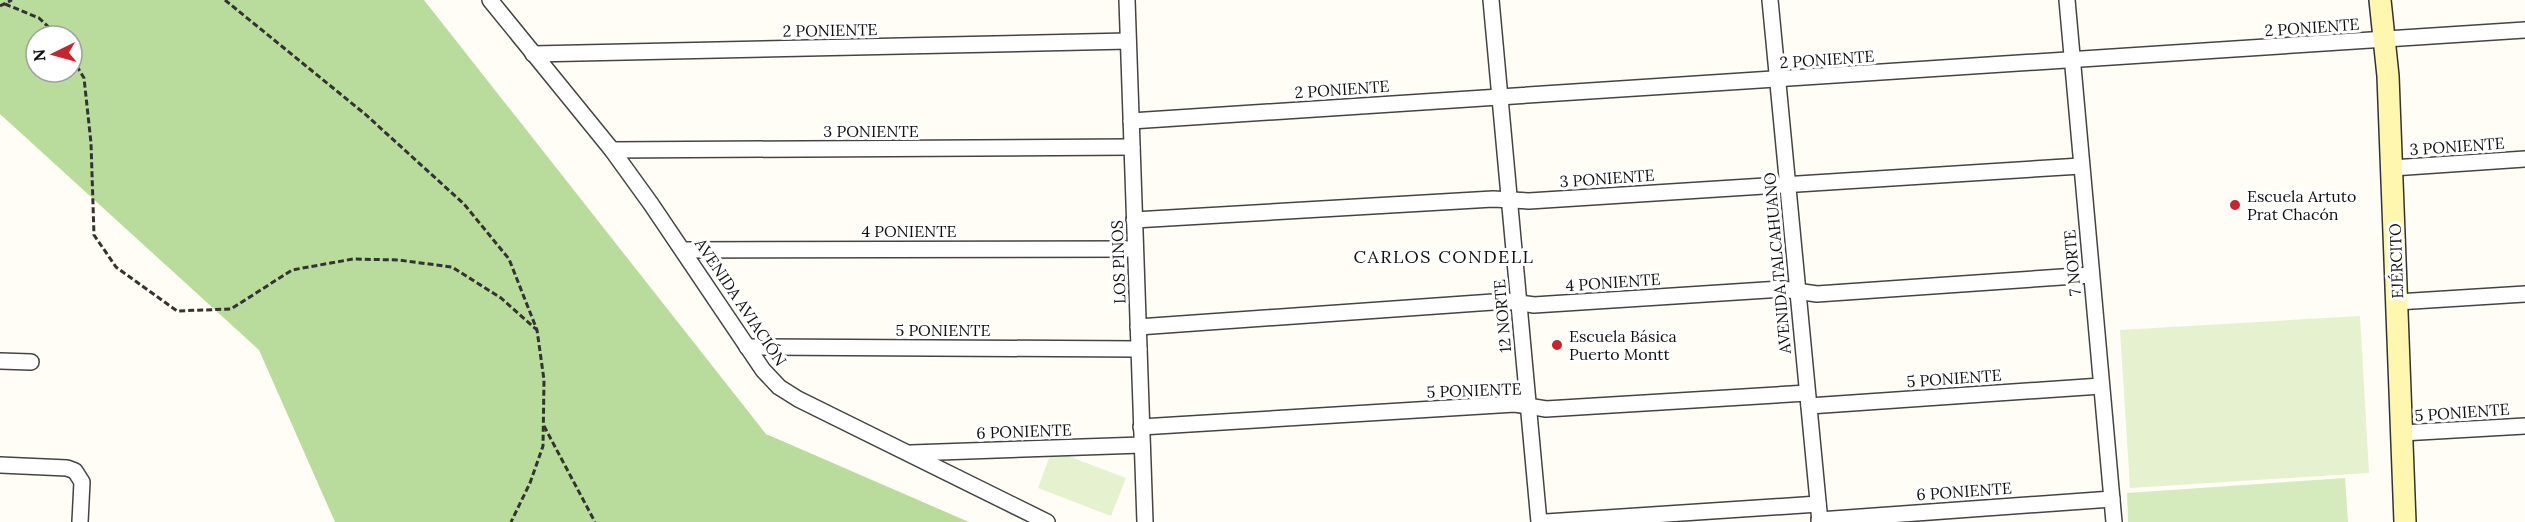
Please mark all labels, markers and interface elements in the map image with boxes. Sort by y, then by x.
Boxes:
street label: 2 PONIENTE [2264,14,2360,40]
street label: 2 PONIENTE [782,19,878,41]
north arrow [24,24,84,84]
street label: 2 PONIENTE [1779,46,1875,72]
text: N [29,48,50,62]
street label: 2 PONIENTE [1294,76,1390,102]
street label: 3 PONIENTE [823,121,919,141]
street label: 3 PONIENTE [2409,133,2505,159]
street label: 3 PONIENTE [1559,165,1655,191]
street label: AVENIDA TALCAHUANO [1759,171,1795,356]
place label: Escuela Artuto Prat Chacón [2247,186,2356,224]
marker: Escuela Artuto Prat Chacón [2228,198,2242,212]
street label: LOS PINOS [1107,220,1129,304]
street label: 4 PONIENTE [861,221,957,241]
street label: EJÉRCITO [2385,223,2407,299]
street label: 7 NORTE [2059,229,2085,297]
street label: AVENIDA AVIACIÓN [690,234,791,370]
district label: CARLOS CONDELL [1354,245,1534,268]
street label: 4 PONIENTE [1565,269,1661,295]
street label: 12 NORTE [1489,278,1515,354]
street label: 5 PONIENTE [895,320,991,340]
place label: Escuela Básica Puerto Montt [1569,326,1677,364]
marker: Escuela Básica Puerto Montt [1550,338,1564,352]
street label: 5 PONIENTE [1906,365,2002,391]
street label: 5 PONIENTE [1426,378,1522,402]
street label: 5 PONIENTE [2414,399,2510,425]
street label: 6 PONIENTE [976,419,1072,443]
street label: 6 PONIENTE [1916,478,2012,504]

